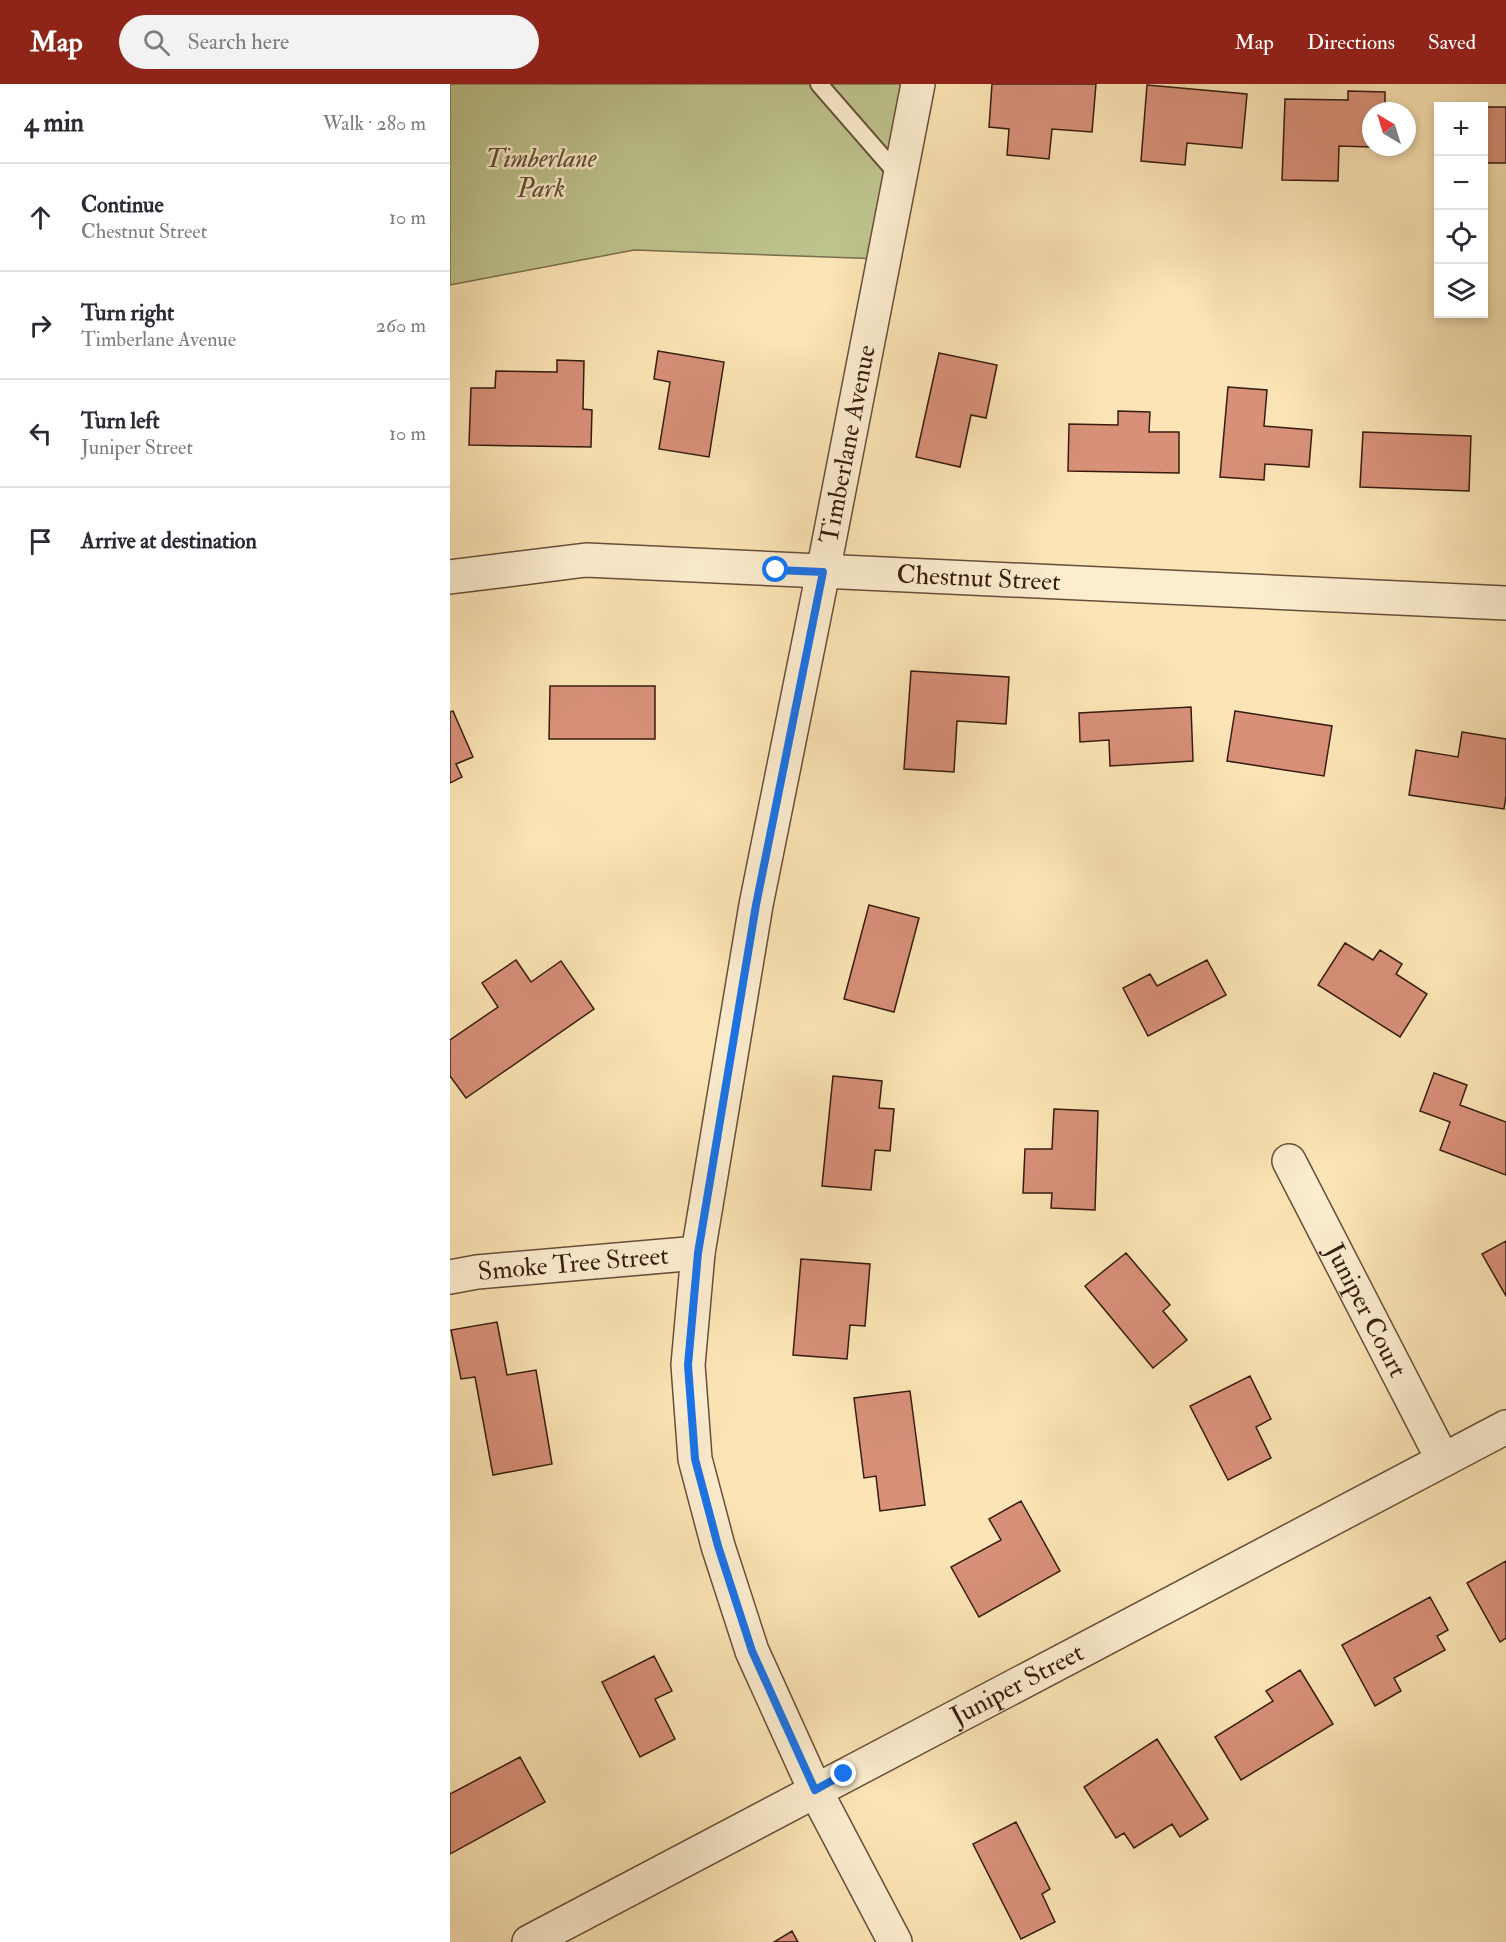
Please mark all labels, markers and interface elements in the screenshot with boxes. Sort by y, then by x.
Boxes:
search box [119,15,539,69]
text: Map [30,25,83,60]
icon: search [140,26,173,59]
text: Search here [188,28,289,56]
text: Map [1234,29,1274,56]
text: Directions [1307,29,1395,56]
text: Saved [1428,29,1476,56]
north arrow [1362,102,1416,156]
map controls [1434,102,1488,318]
button: + [1434,102,1488,156]
text: 4 min [24,107,84,139]
text: Walk · 280 m [323,111,426,136]
park label: Timberlane Park [486,143,597,205]
button: − [1434,156,1488,210]
text: Continue [81,191,164,219]
icon: ahead [24,201,57,234]
text: 10 m [389,205,426,230]
button: locate [1434,210,1488,264]
text: Chestnut Street [81,219,207,244]
button: layers [1434,264,1488,318]
text: Turn right [81,299,174,327]
icon: right [24,309,57,342]
text: 260 m [376,313,426,338]
text: Timberlane Avenue [81,327,236,352]
street label: Timberlane Avenue [813,342,883,546]
text: Turn left [81,407,160,435]
icon: left [24,417,57,450]
text: 10 m [389,421,426,446]
text: Juniper Street [81,435,193,460]
icon: arrive [24,525,57,558]
text: Arrive at destination [81,527,257,555]
route start [762,556,788,582]
street label: Chestnut Street [896,559,1061,598]
street label: Juniper Court [1318,1237,1414,1383]
street label: Smoke Tree Street [476,1240,670,1288]
street label: Juniper Street [945,1636,1089,1733]
route end [830,1760,856,1786]

